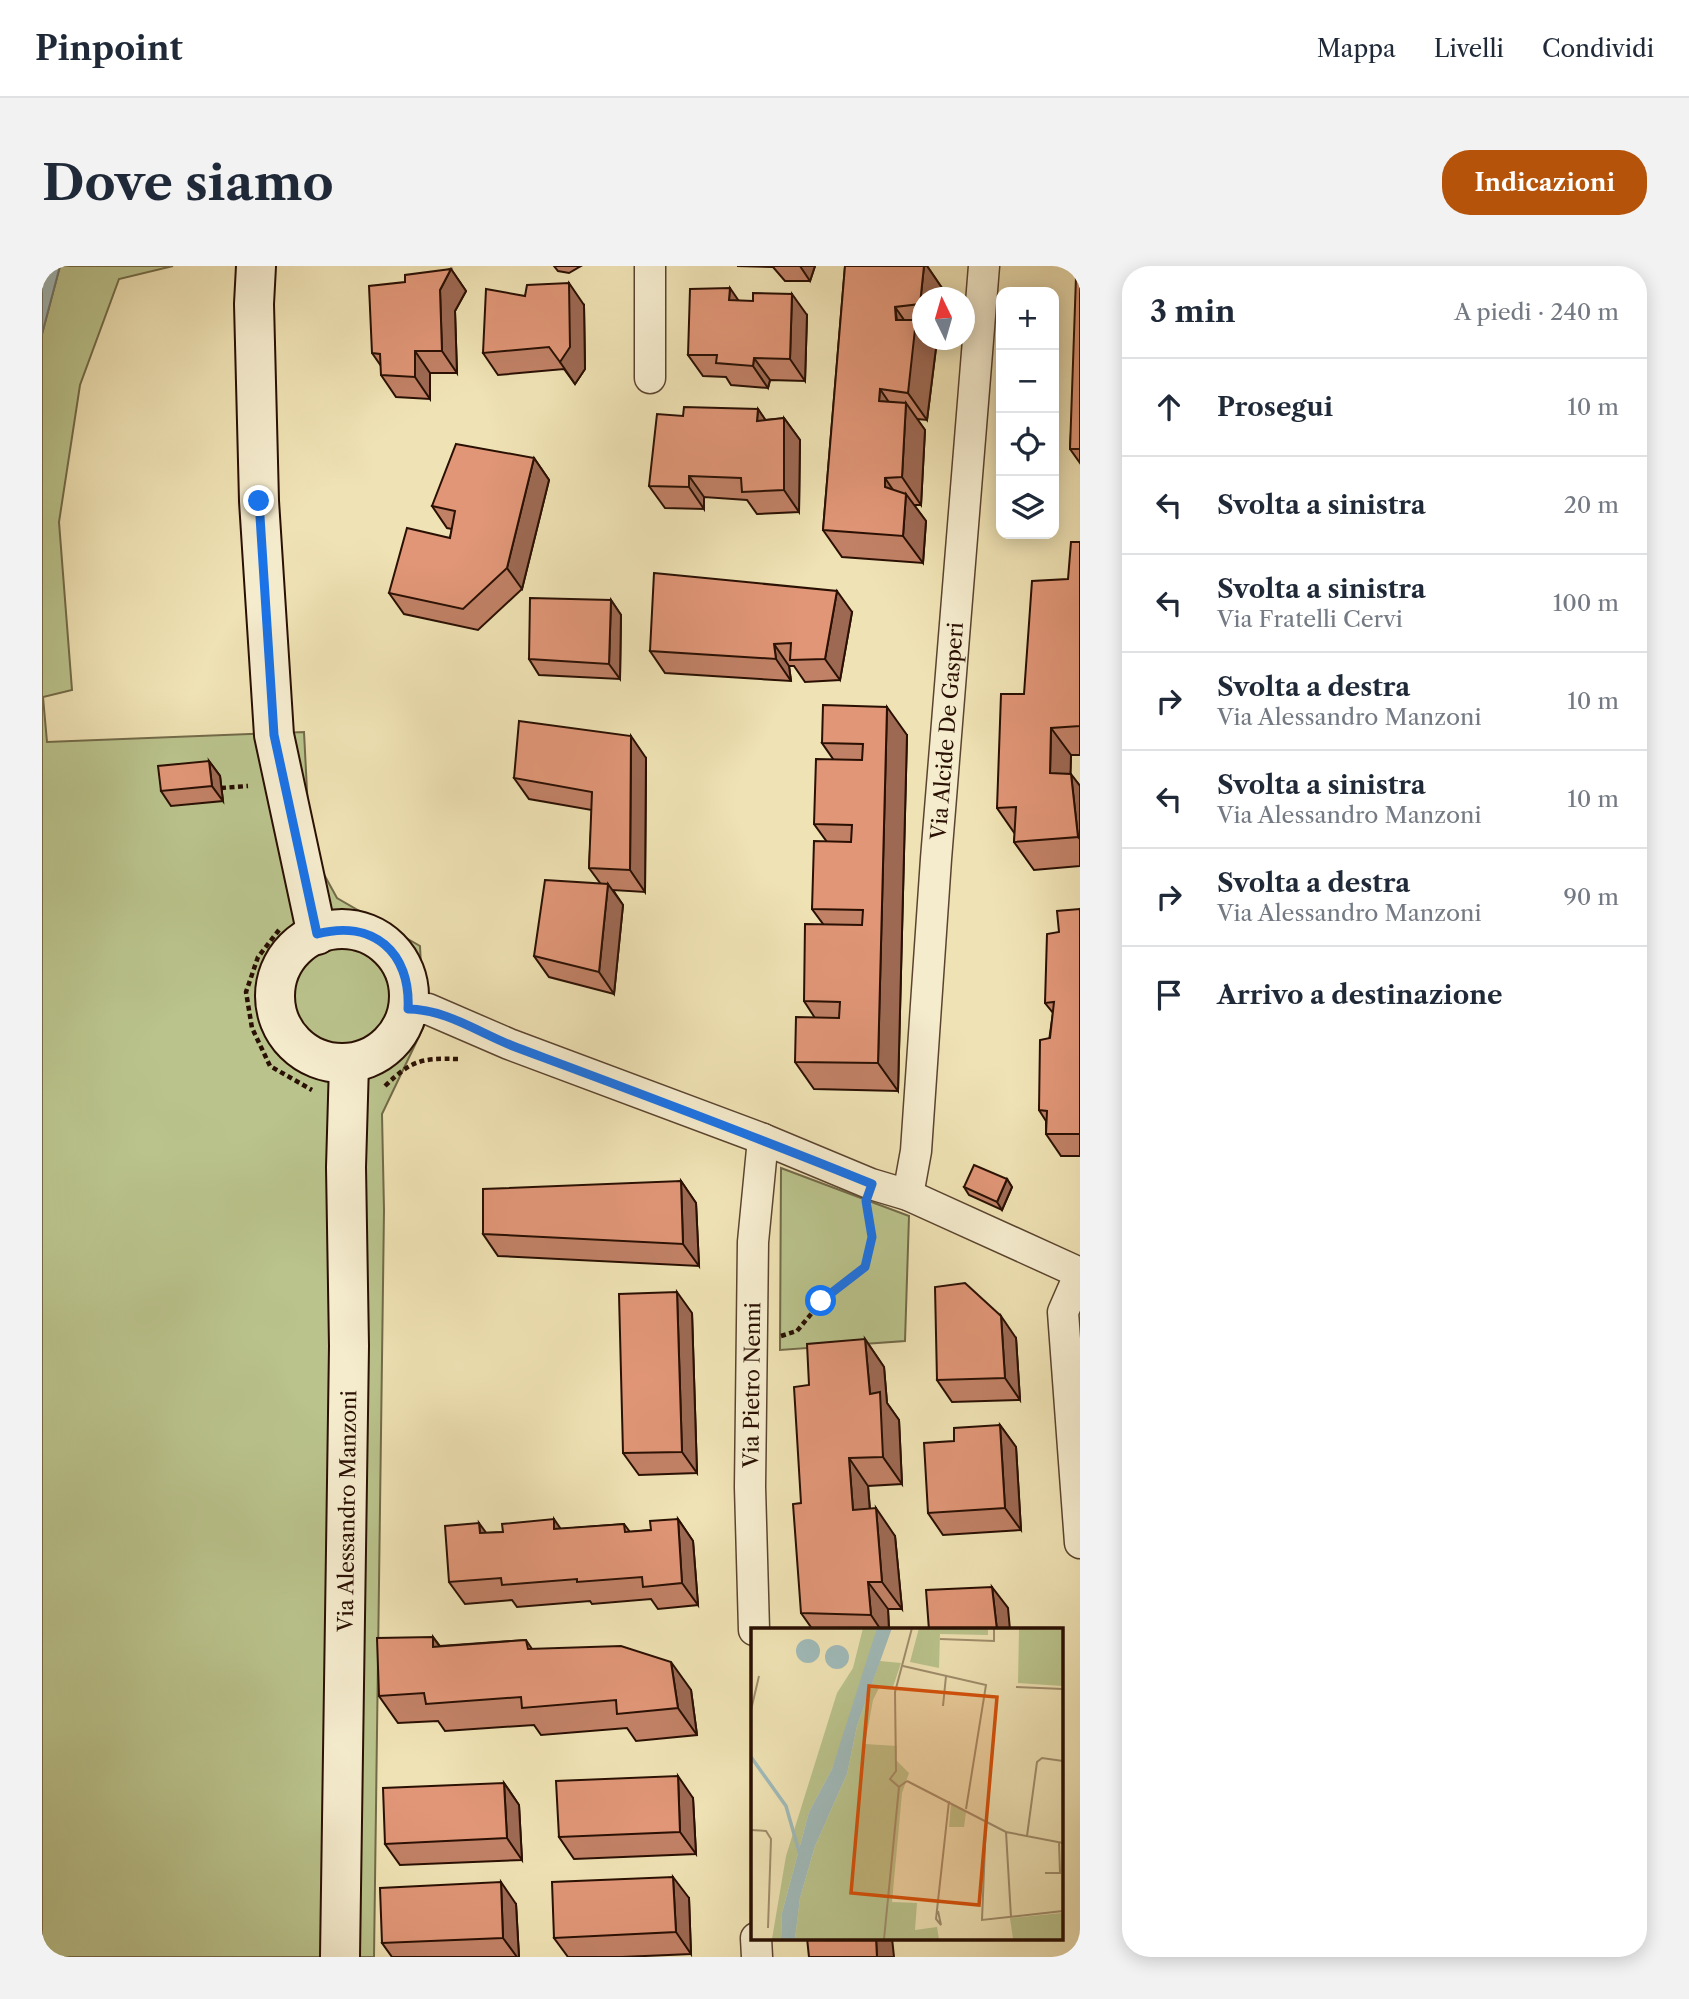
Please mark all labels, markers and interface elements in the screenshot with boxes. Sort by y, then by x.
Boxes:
text: Pinpoint [35,28,183,69]
text: Mappa [1317,34,1396,63]
text: Livelli [1434,34,1504,63]
text: Condividi [1542,34,1654,63]
button: Indicazioni [1442,150,1647,215]
text: Dove siamo [42,152,334,213]
north arrow [912,287,975,350]
map controls [996,287,1059,539]
button: + [996,287,1059,350]
text: 3 min [1150,293,1236,330]
text: A piedi · 240 m [1454,298,1619,326]
button: − [996,350,1059,413]
icon: ahead [1150,388,1188,426]
text: Prosegui [1217,391,1333,423]
text: 10 m [1567,393,1619,421]
button: locate [996,413,1059,476]
button: layers [996,476,1059,539]
route end [243,485,274,516]
icon: left [1150,486,1188,524]
text: Svolta a sinistra [1217,489,1426,521]
text: 20 m [1564,491,1619,519]
text: Svolta a sinistra [1217,573,1426,605]
icon: left [1150,584,1188,622]
text: 100 m [1553,589,1619,617]
text: Via Fratelli Cervi [1217,605,1403,633]
street label: Via Alcide De Gasperi [925,621,968,842]
text: Svolta a destra [1217,671,1410,703]
icon: right [1150,682,1188,720]
text: 10 m [1567,687,1619,715]
text: Via Alessandro Manzoni [1217,703,1482,731]
text: Svolta a sinistra [1217,769,1426,801]
icon: left [1150,780,1188,818]
text: 10 m [1567,785,1619,813]
text: Via Alessandro Manzoni [1217,801,1482,829]
text: Svolta a destra [1217,867,1410,899]
icon: right [1150,878,1188,916]
text: 90 m [1563,883,1619,911]
text: Via Alessandro Manzoni [1217,899,1482,927]
icon: arrive [1150,976,1188,1014]
text: Arrivo a destinazione [1217,979,1503,1011]
route start [805,1285,836,1316]
street label: Via Pietro Nenni [738,1302,765,1469]
street label: Via Alessandro Manzoni [332,1390,361,1633]
inset map [751,1628,1062,1940]

